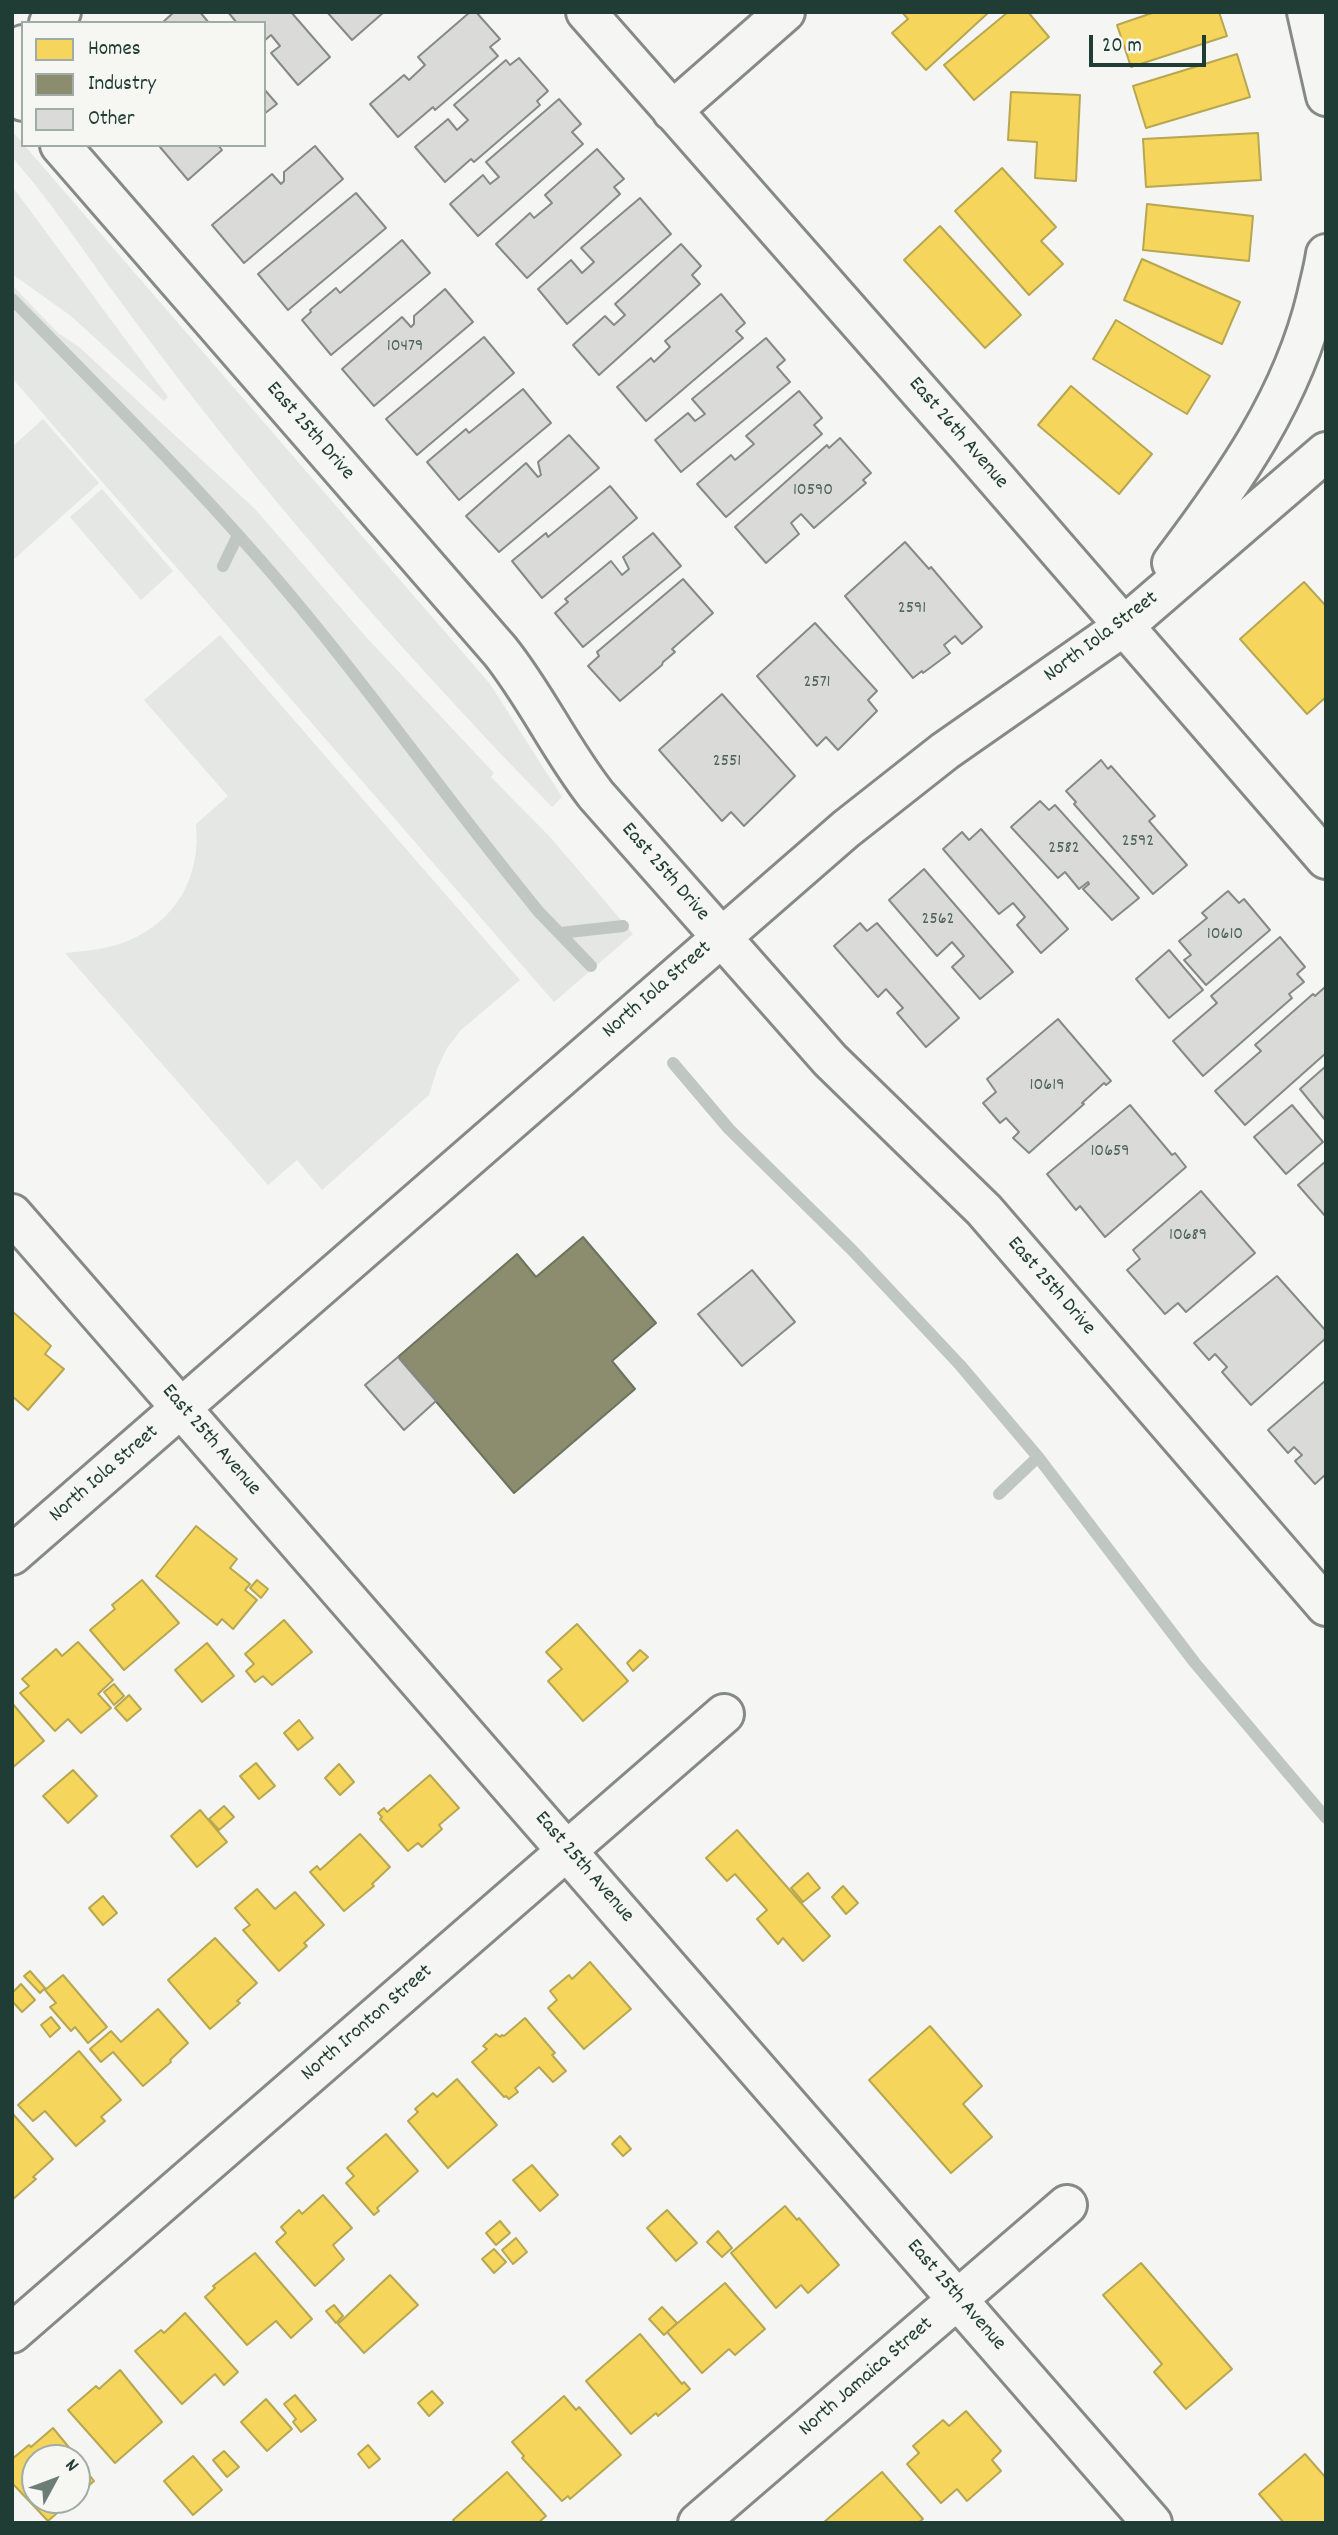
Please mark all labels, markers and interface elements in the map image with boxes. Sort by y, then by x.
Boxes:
legend [21,21,266,147]
scale bar [1093,21,1210,65]
text: 20 m [1102,32,1142,62]
text: Homes [88,35,141,65]
text: Industry [88,70,156,100]
text: Other [88,105,134,135]
house number: 10479 [387,337,423,359]
street label: East 26th Avenue [902,373,1012,495]
street label: East 25th Drive [259,378,359,486]
house number: 10590 [793,481,833,503]
street label: North Iola Street [1040,587,1164,689]
house number: 2591 [898,599,926,621]
house number: 2571 [803,673,831,695]
house number: 2551 [713,752,741,774]
street label: East 25th Drive [614,819,714,927]
house number: 2592 [1122,832,1154,854]
house number: 2582 [1048,839,1080,861]
house number: 2562 [922,910,954,932]
house number: 10610 [1207,925,1243,947]
street label: North Iola Street [598,937,718,1045]
house number: 10619 [1030,1076,1064,1098]
house number: 10659 [1090,1142,1130,1164]
house number: 10689 [1169,1226,1207,1248]
street label: East 25th Drive [1000,1233,1100,1341]
street label: East 25th Avenue [155,1380,265,1502]
street label: North Iola Street [45,1421,165,1529]
street label: East 25th Avenue [528,1807,638,1929]
street label: North Ironton Street [297,1960,439,2088]
street label: East 25th Avenue [900,2235,1010,2357]
street label: North Jamaica Street [795,2313,939,2443]
north arrow [21,2444,91,2514]
text: N [57,2454,84,2479]

